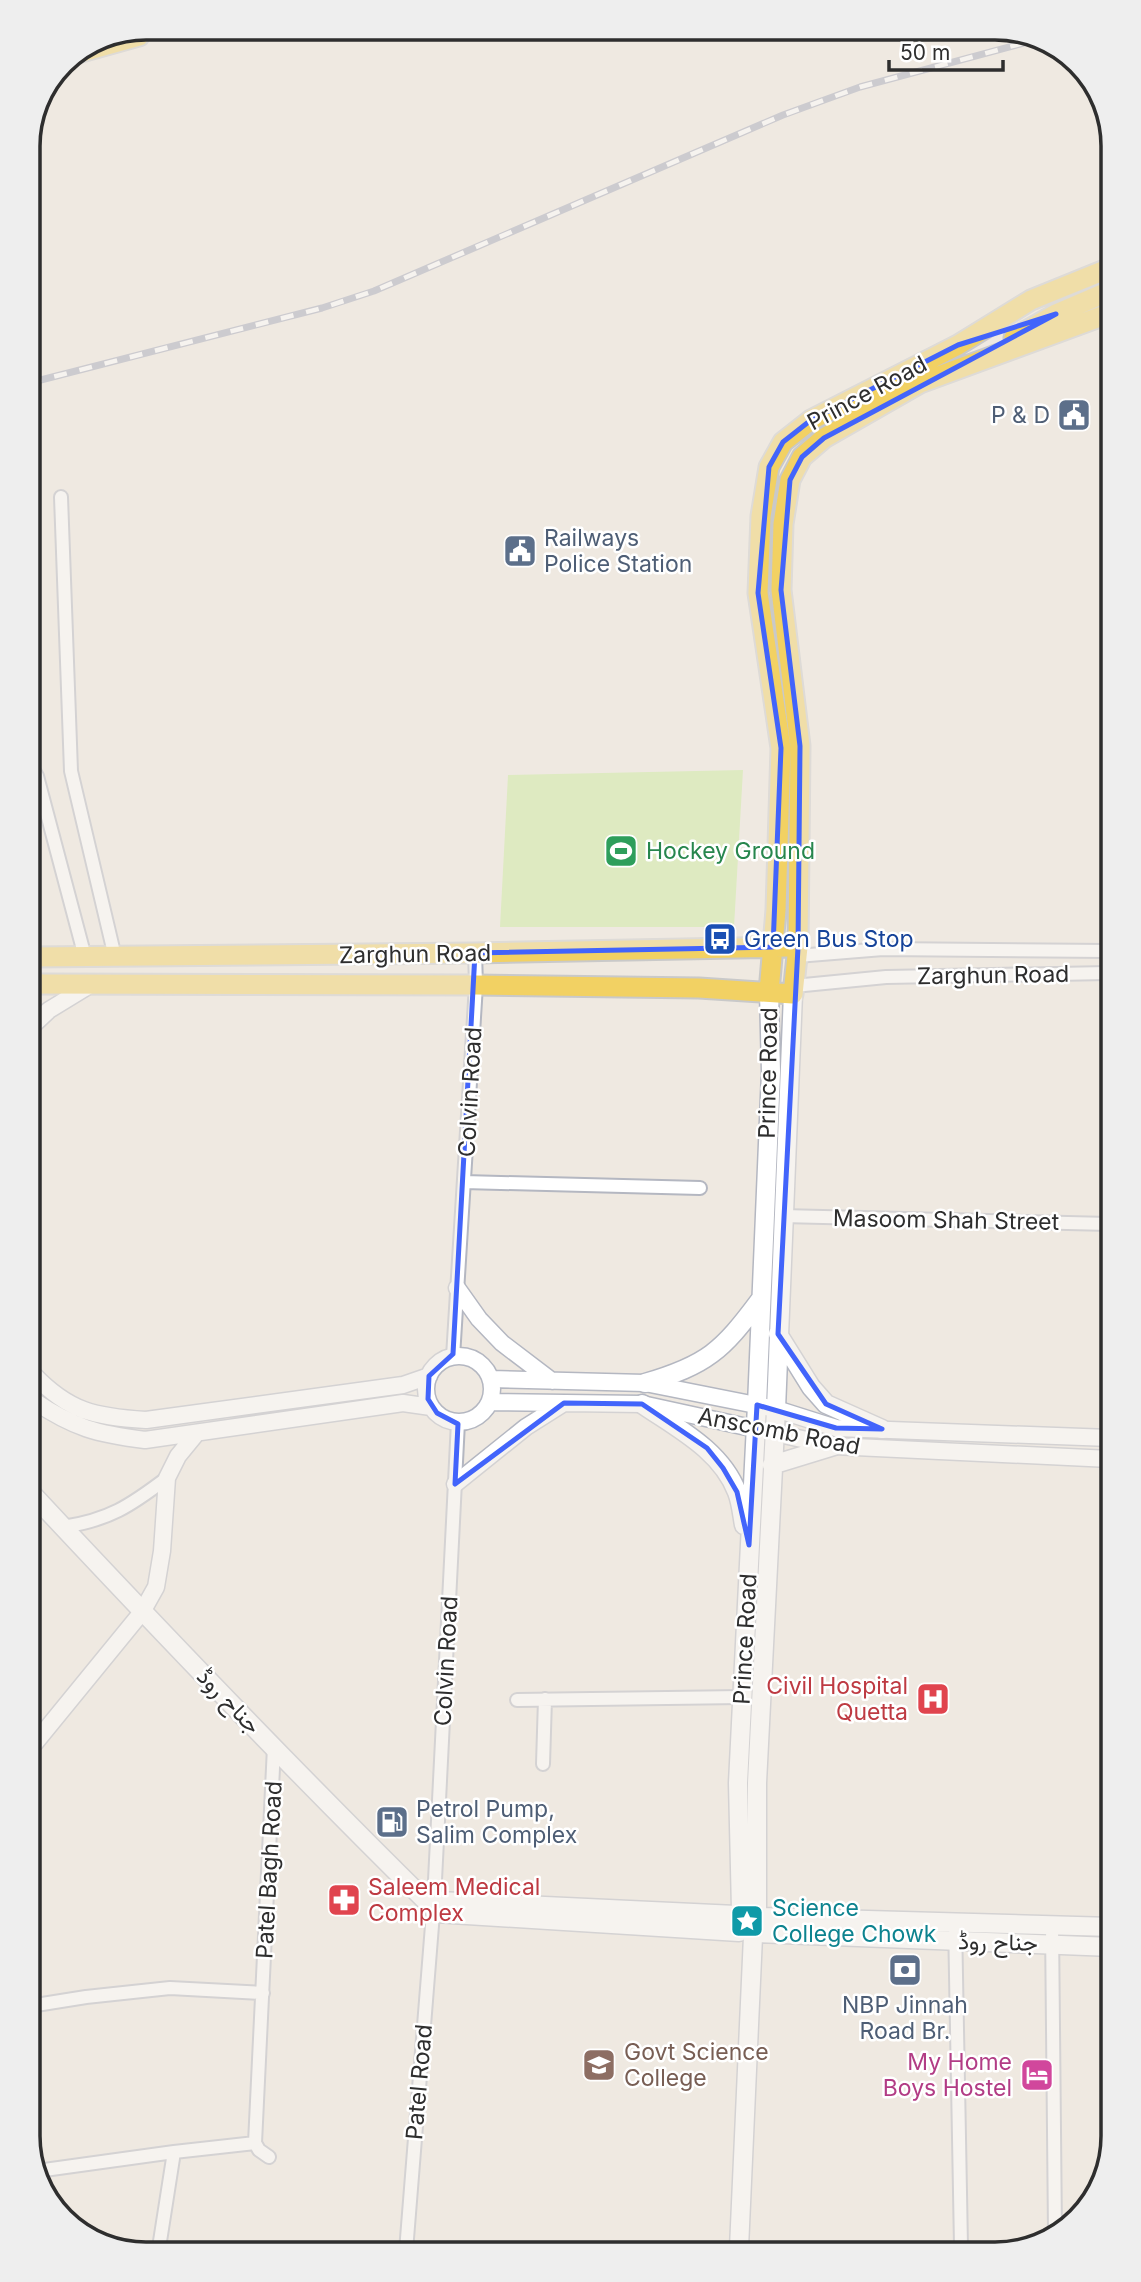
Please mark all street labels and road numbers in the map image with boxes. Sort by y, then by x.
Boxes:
street label: Prince Road [802,350,932,436]
street label: Zarghun Road [339,939,491,969]
street label: Zarghun Road [917,960,1069,990]
street label: Prince Road [753,1007,783,1139]
street label: Colvin Road [453,1026,487,1158]
street label: Masoom Shah Street [833,1204,1060,1236]
street label: Anscomb Road [695,1402,863,1460]
street label: Prince Road [728,1573,762,1705]
street label: Colvin Road [429,1595,463,1727]
street label: جناح روڈ [190,1663,267,1741]
street label: Patel Bagh Road [250,1780,288,1960]
street label: جناح روڈ [958,1927,1038,1959]
street label: Patel Road [400,2023,438,2141]

